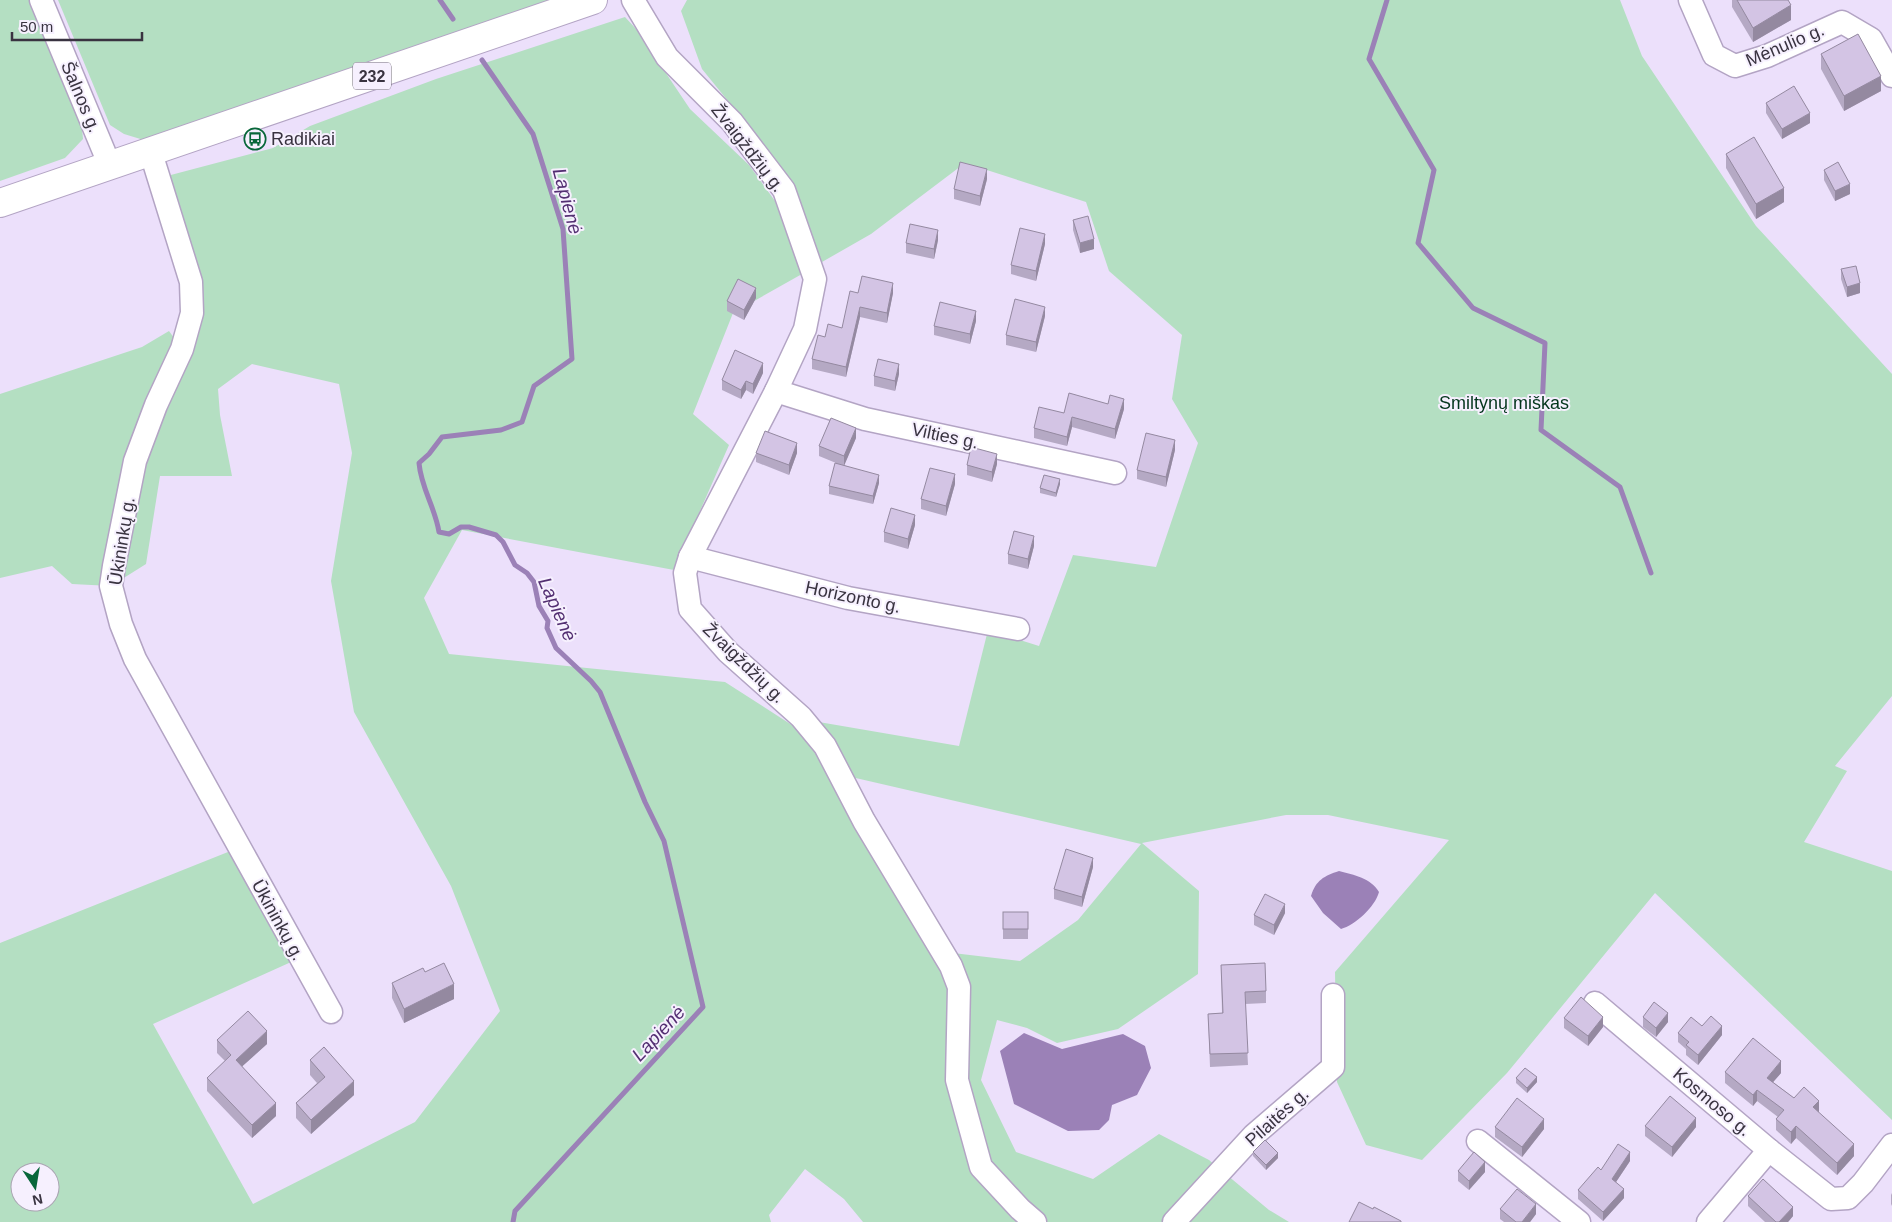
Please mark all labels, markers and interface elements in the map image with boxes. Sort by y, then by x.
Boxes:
scale bar [12,10,142,42]
text: 50 m [20,18,53,35]
street label: Mėnulio g. [1743,20,1827,70]
street label: Šalnos g. [57,58,106,135]
road number: 232 [353,62,391,90]
street label: Žvaigždžių g. [707,100,789,196]
bus stop icon: Radikiai [243,127,267,151]
place label: Radikiai [271,129,335,149]
water label: Lapienė [549,166,586,237]
park label: Smiltynų miškas [1439,393,1569,413]
street label: Vilties g. [910,419,980,453]
street label: Ūkininkų g. [105,495,139,587]
water label: Lapienė [534,574,581,644]
street label: Horizonto g. [803,577,903,617]
street label: Žvaigždžių g. [699,619,789,707]
street label: Ūkininkų g. [248,876,308,964]
water label: Lapienė [628,1001,689,1065]
street label: Kosmoso g. [1669,1064,1755,1140]
street label: Pilaitės g. [1241,1083,1313,1151]
north arrow [10,1162,60,1212]
text: N [31,1191,44,1209]

